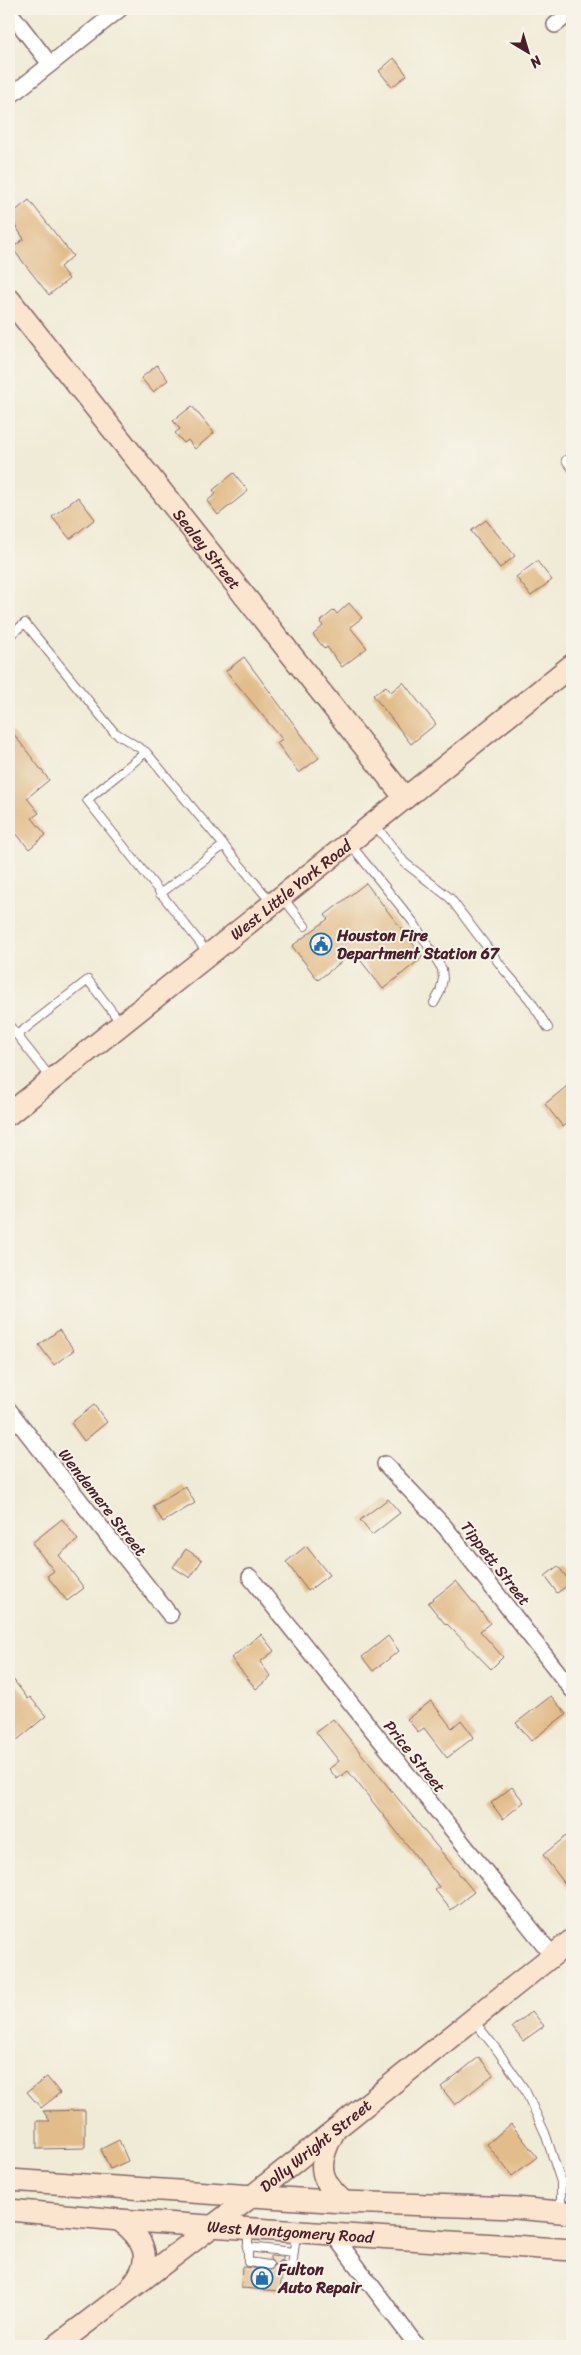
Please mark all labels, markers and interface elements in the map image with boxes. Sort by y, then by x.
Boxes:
north arrow [504,28,554,78]
text: N [524,48,548,75]
street label: Sealey Street [165,502,249,596]
street label: West Little York Road [223,831,359,948]
place label: Houston Fire Department Station 67 [336,921,501,968]
public building icon: Houston Fire Department Station 67 [309,932,333,956]
street label: Wendemere Street [51,1442,154,1563]
street label: Tippett Street [453,1514,538,1612]
street label: Price Street [376,1713,453,1799]
street label: Dolly Wright Street [253,2091,378,2200]
street label: West Montgomery Road [206,2212,376,2252]
place label: Fulton Auto Repair [277,2255,363,2302]
shop icon: Fulton Auto Repair [250,2266,274,2290]

